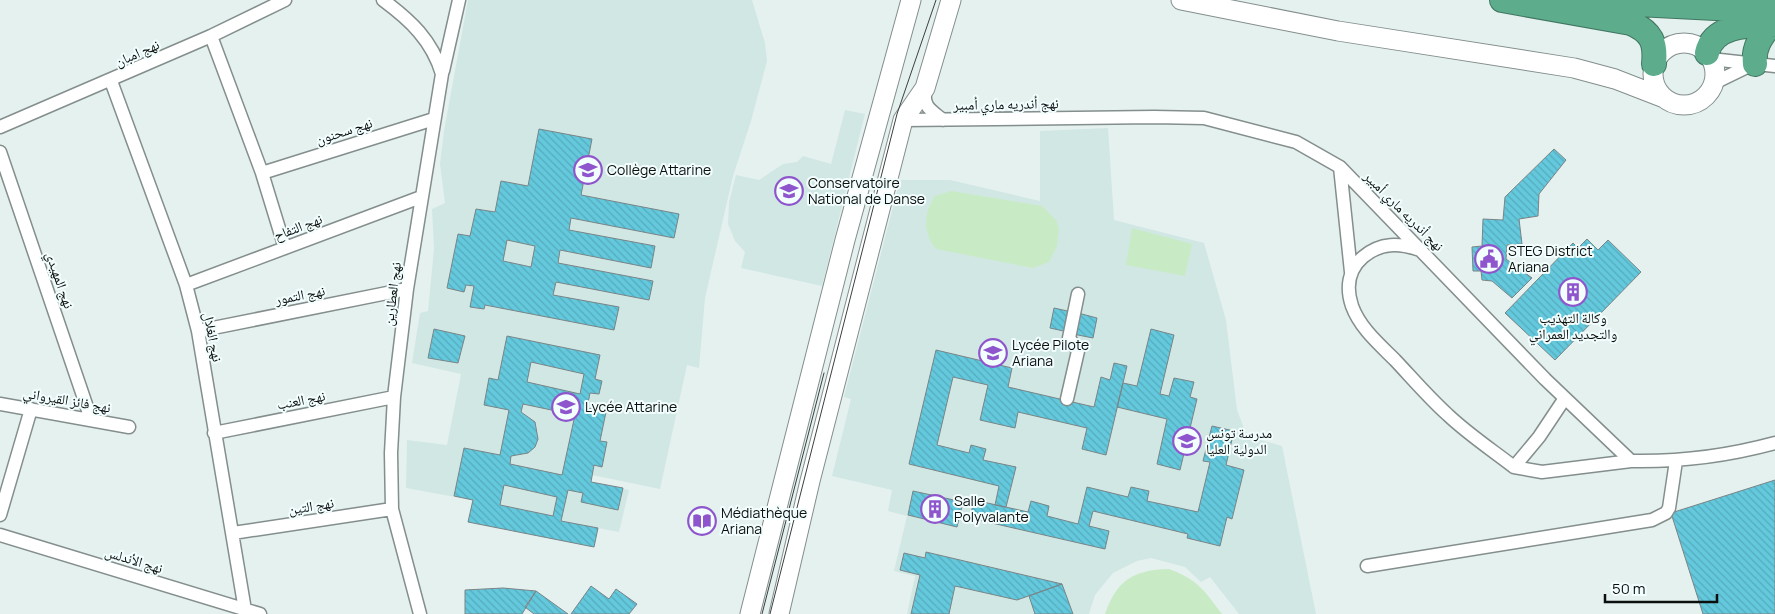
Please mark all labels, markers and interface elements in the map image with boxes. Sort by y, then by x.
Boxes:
street label: نهج امبان [112,34,163,72]
street label: نهج أندريه ماري أمبير [952,93,1059,116]
street label: نهج سحنون [313,112,375,150]
school or university icon: Collège Attarine [573,155,603,185]
place label: Collège Attarine [607,160,711,179]
street label: نهج أندريه ماري أمبير [1358,166,1449,257]
place label: Conservatoire National de Danse [808,173,925,208]
school or university icon: Conservatoire National de Danse [774,176,804,206]
street label: نهج التفاح [271,209,325,245]
place label: STEG District Ariana [1508,241,1593,276]
public building icon: STEG District Ariana [1474,244,1504,274]
street label: نهج المهيدي [39,249,79,312]
street label: نهج العطارين [378,261,406,327]
building icon: وكالة التهذيب والتجديد العمراني [1558,277,1588,307]
street label: نهج التمور [272,280,327,310]
place label: وكالة التهذيب والتجديد العمراني [1529,308,1617,346]
street label: نهج الغلال [198,310,228,364]
place label: Lycée Pilote Ariana [1012,335,1089,370]
school or university icon: Lycée Pilote Ariana [978,338,1008,368]
street label: نهج فائز القيرواني [21,382,113,419]
street label: نهج العنب [275,385,327,414]
school or university icon: Lycée Attarine [551,392,581,422]
place label: Lycée Attarine [585,397,677,416]
place label: مدرسة تونس الدولية العليا [1206,423,1272,458]
school or university icon: مدرسة تونس الدولية العليا [1172,426,1202,456]
place label: Salle Polyvalante [954,491,1029,526]
street label: نهج التين [287,493,335,519]
building icon: Salle Polyvalante [920,494,950,524]
place label: Médiathèque Ariana [721,503,807,538]
library icon: Médiathèque Ariana [687,506,717,536]
street label: نهج الأندلس [103,542,166,578]
scale bar [1605,572,1718,604]
text: 50 m [1612,578,1646,599]

